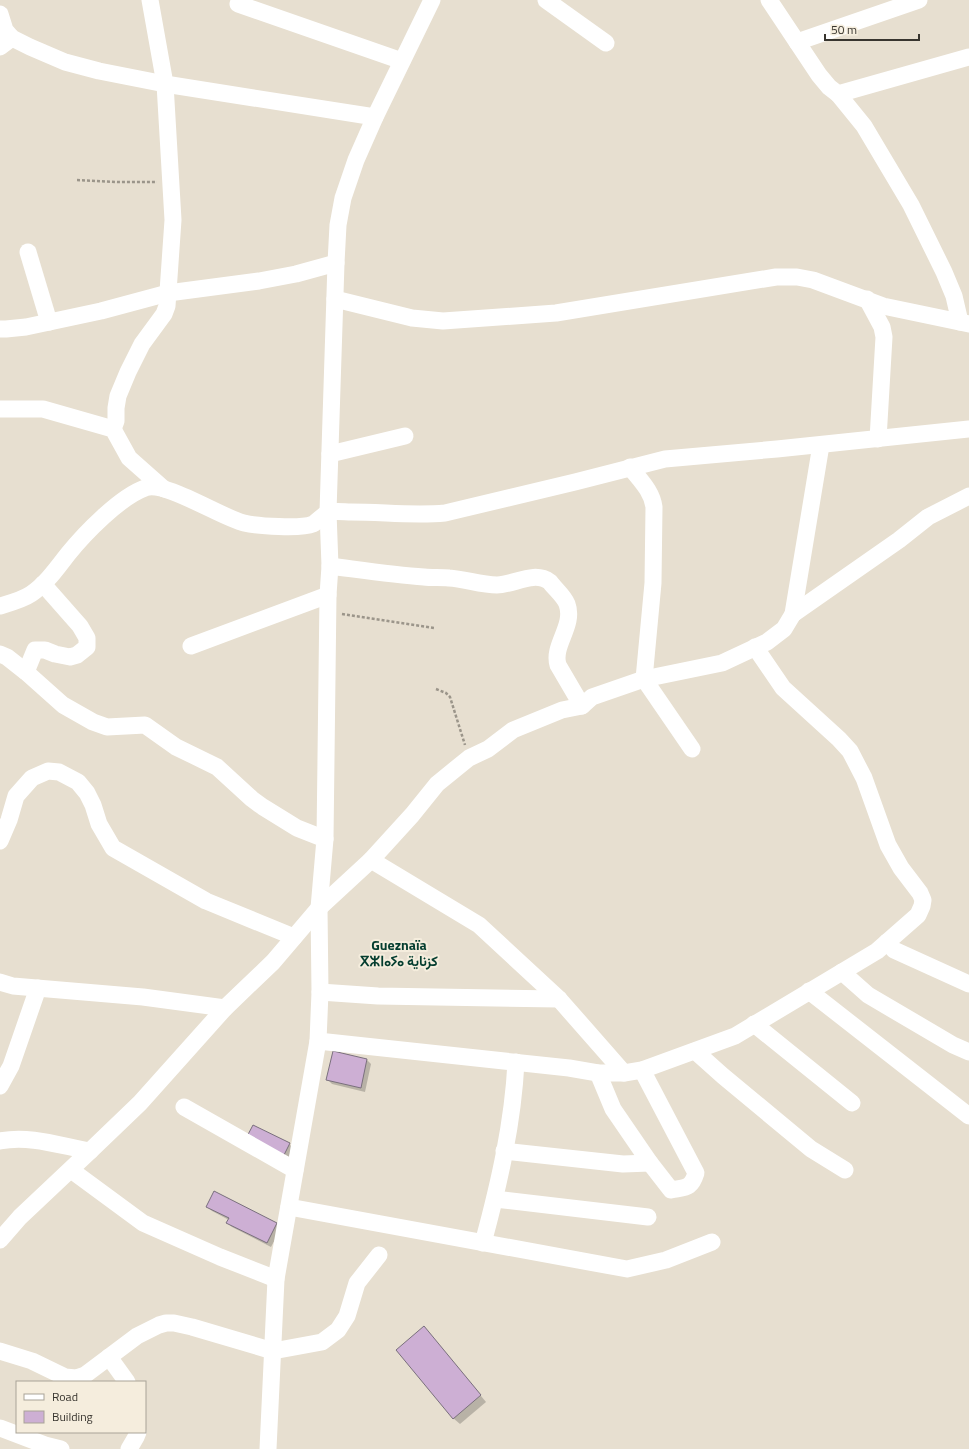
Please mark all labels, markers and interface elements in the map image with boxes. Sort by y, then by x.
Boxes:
scale bar [825,16,919,42]
text: 50 m [831,20,857,39]
district label: Gueznaïa ⴳⵣⵏⴰⵢⴰ كزناية [360,934,438,971]
legend [16,1381,146,1433]
text: Road [52,1387,78,1406]
text: Building [52,1407,93,1426]

